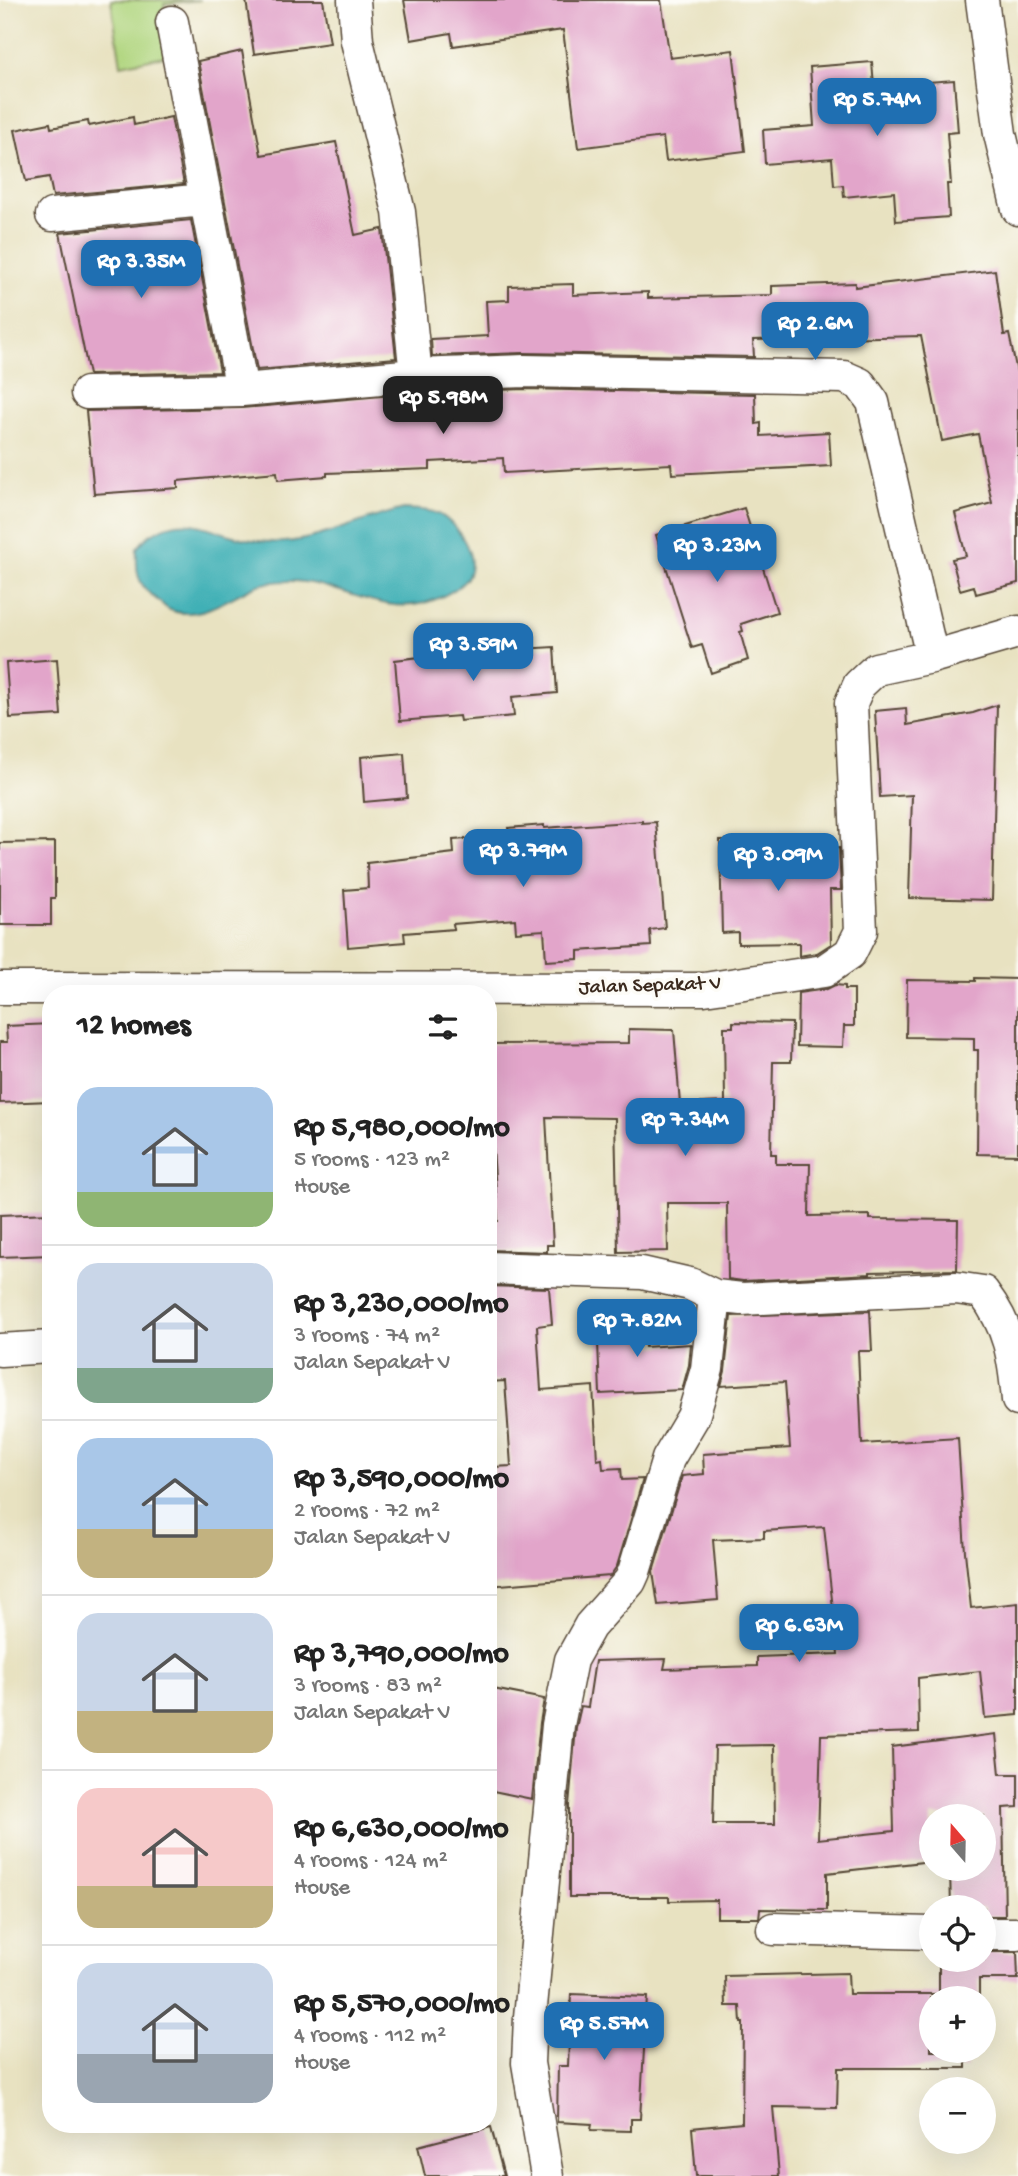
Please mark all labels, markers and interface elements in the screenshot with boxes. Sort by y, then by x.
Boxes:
pin: Rp 5.74M [805,78,949,138]
text: Rp 5.74M [834,87,920,114]
pin: Rp 3.35M [69,240,213,300]
text: Rp 3.35M [97,249,185,276]
pin: Rp 2.6M [750,302,880,362]
text: Rp 2.6M [778,311,852,338]
pin: Rp 5.98M [371,376,515,436]
text: Rp 5.98M [399,385,487,412]
pin: Rp 3.23M [645,524,789,584]
text: Rp 3.23M [673,533,761,560]
pin: Rp 3.59M [401,624,545,683]
text: Rp 3.59M [429,632,517,659]
pin: Rp 3.79M [451,830,595,889]
pin: Rp 3.09M [706,834,850,893]
text: Rp 3.79M [479,838,567,865]
text: Rp 3.09M [734,842,822,869]
street label: Jalan Sepakat V [578,972,722,1002]
icon: filters [424,1008,462,1046]
text: 12 homes [77,1010,190,1045]
pin: Rp 7.34M [613,1098,757,1158]
text: Rp 7.34M [642,1107,728,1134]
text: Rp 5,980,000/mo [294,1112,510,1147]
icon: home [133,1115,217,1199]
text: 5 rooms · 123 m² [294,1147,450,1174]
text: House [294,1174,350,1201]
text: Rp 3,230,000/mo [294,1288,509,1323]
icon: home [133,1291,217,1375]
pin: Rp 7.82M [565,1300,709,1359]
text: Rp 7.82M [593,1308,681,1335]
text: 3 rooms · 74 m² [294,1323,440,1350]
text: Jalan Sepakat V [294,1350,450,1377]
text: Rp 3,590,000/mo [294,1463,509,1498]
icon: home [133,1466,217,1550]
text: 2 rooms · 72 m² [294,1498,440,1525]
text: Jalan Sepakat V [294,1525,450,1552]
pin: Rp 6.63M [727,1604,871,1664]
text: Rp 6.63M [755,1613,843,1640]
text: Rp 3,790,000/mo [294,1638,509,1673]
icon: home [133,1641,217,1725]
text: 3 rooms · 83 m² [294,1673,442,1700]
text: Jalan Sepakat V [294,1700,450,1727]
north arrow [919,1804,996,1881]
map controls [919,1804,996,2154]
text: Rp 6,630,000/mo [294,1813,509,1848]
icon: home [133,1816,217,1900]
text: 4 rooms · 124 m² [294,1848,448,1875]
text: House [294,1875,350,1902]
button: locate [919,1895,996,1972]
button: + [919,1986,996,2063]
text: Rp 5,570,000/mo [294,1988,510,2023]
icon: home [133,1991,217,2075]
pin: Rp 5.57M [532,2002,676,2062]
text: Rp 5.57M [560,2011,648,2038]
text: 4 rooms · 112 m² [294,2023,446,2050]
text: House [294,2050,350,2077]
button: − [919,2077,996,2154]

